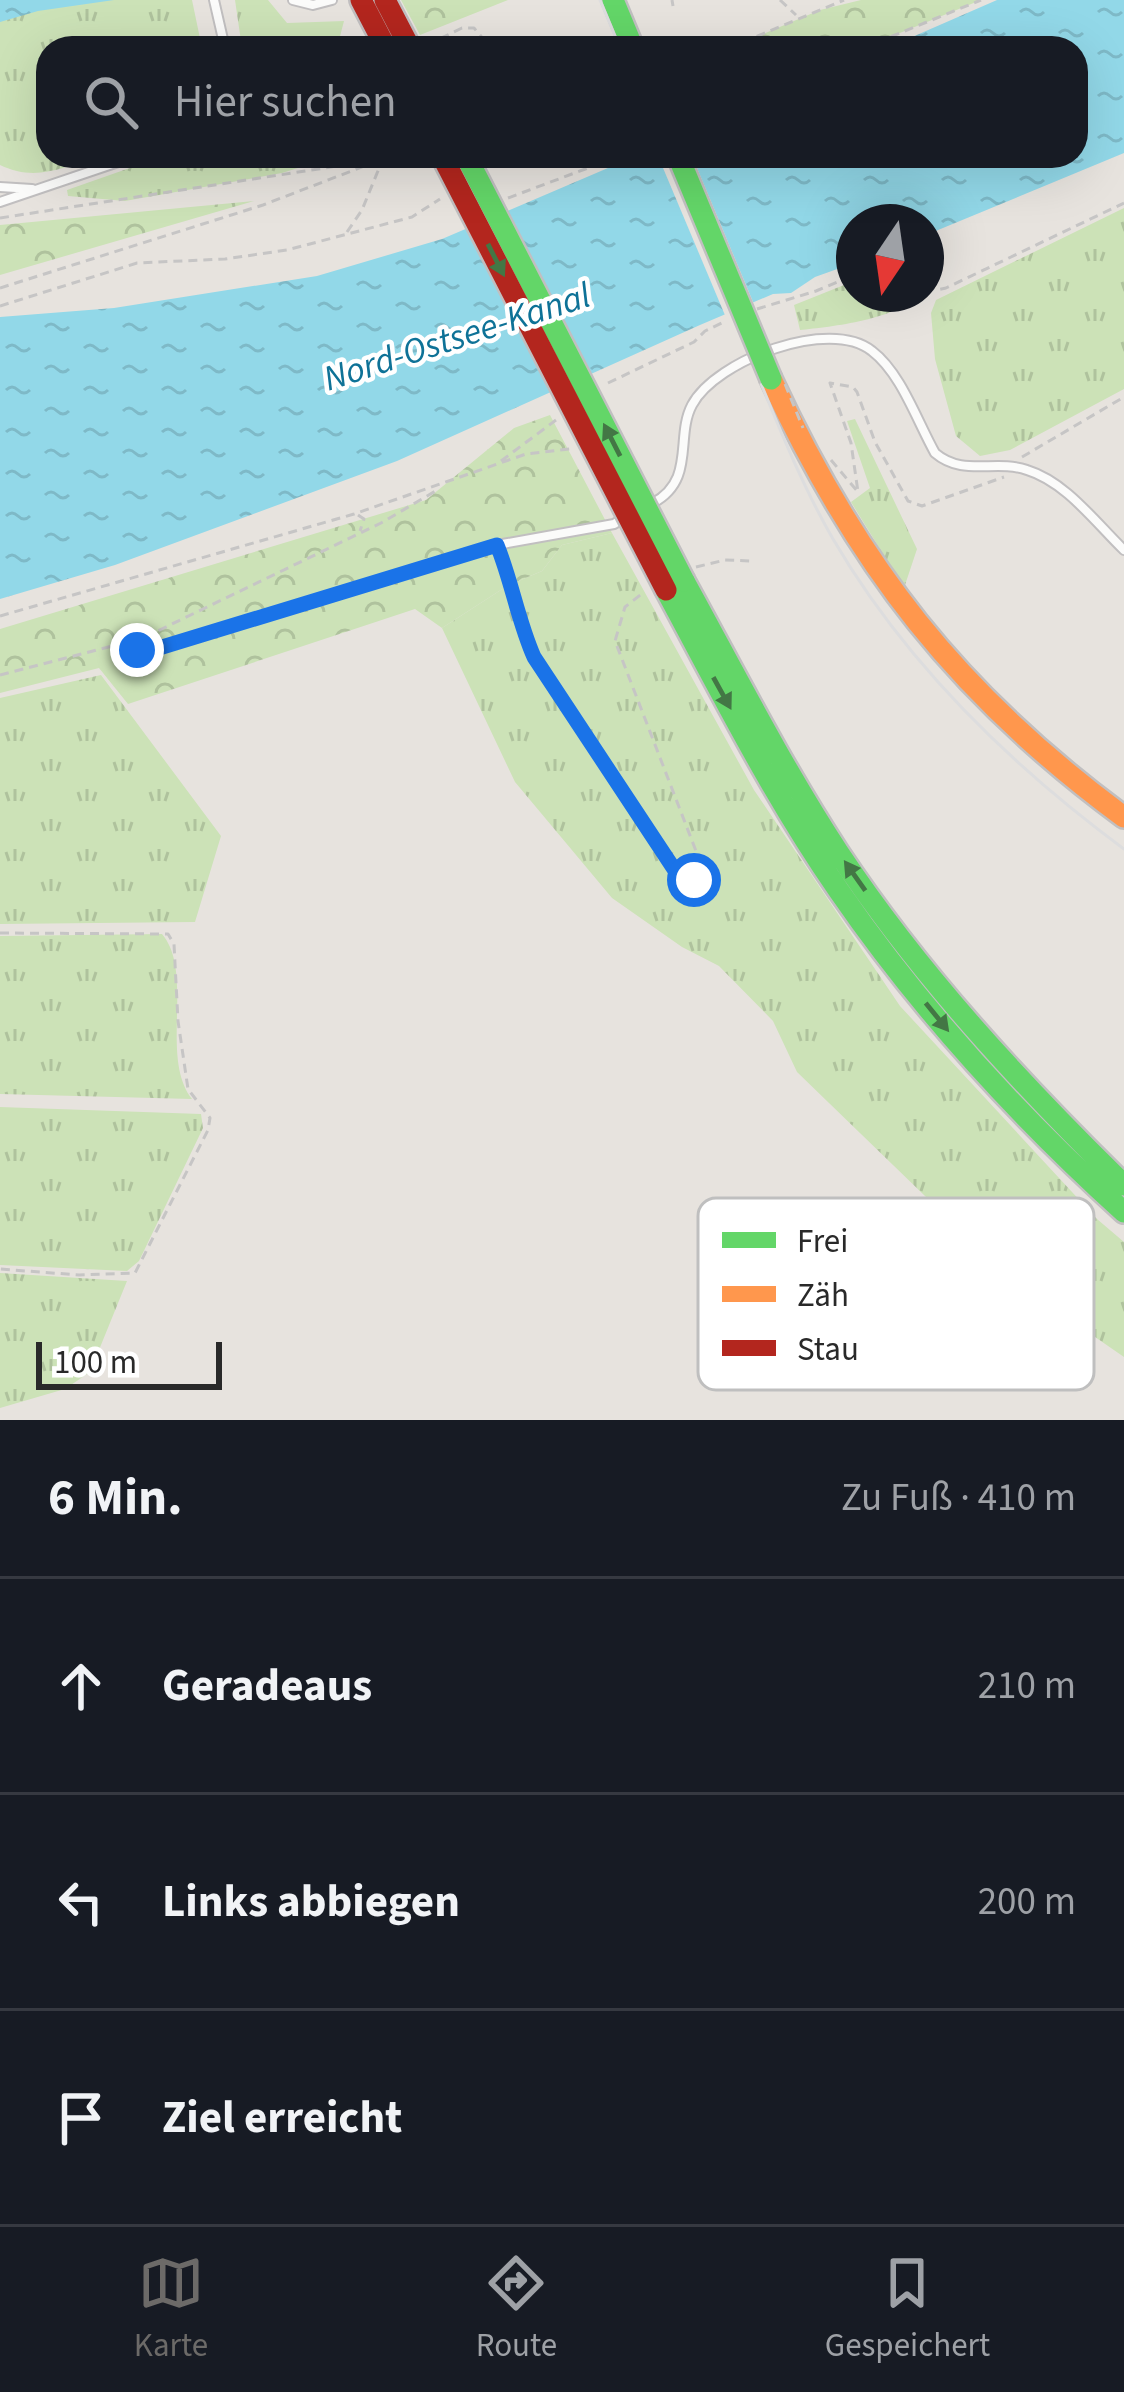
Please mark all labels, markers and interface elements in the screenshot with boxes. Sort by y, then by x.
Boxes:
search box [36,36,1088,168]
icon: search [78,69,144,135]
text: Hier suchen [174,70,397,134]
north arrow [836,204,944,312]
one-way arrow [485,243,506,277]
water label: Nord-Ostsee-Kanal [317,270,597,404]
one-way arrow [602,422,622,457]
route end [110,623,164,677]
one-way arrow [711,676,732,711]
route start [667,853,721,907]
one-way arrow [844,859,867,892]
one-way arrow [924,1002,949,1033]
legend [698,1198,1094,1390]
text: Frei [797,1218,848,1265]
text: Zäh [797,1272,849,1319]
text: Stau [797,1326,859,1373]
scale bar [36,1336,222,1389]
text: 100 m [54,1339,137,1386]
text: 6 Min. [48,1462,183,1534]
text: Zu Fuß · 410 m [841,1470,1076,1526]
icon: ahead [48,1653,114,1719]
text: Geradeaus [162,1654,372,1718]
text: 210 m [978,1658,1076,1714]
icon: left [48,1869,114,1935]
text: Links abbiegen [162,1870,460,1934]
text: 200 m [978,1874,1076,1930]
icon: arrive [48,2085,114,2151]
text: Ziel erreicht [162,2086,402,2150]
tab: Karte [134,2250,208,2369]
tab: Route [476,2250,557,2369]
tab: Gespeichert [825,2250,990,2369]

